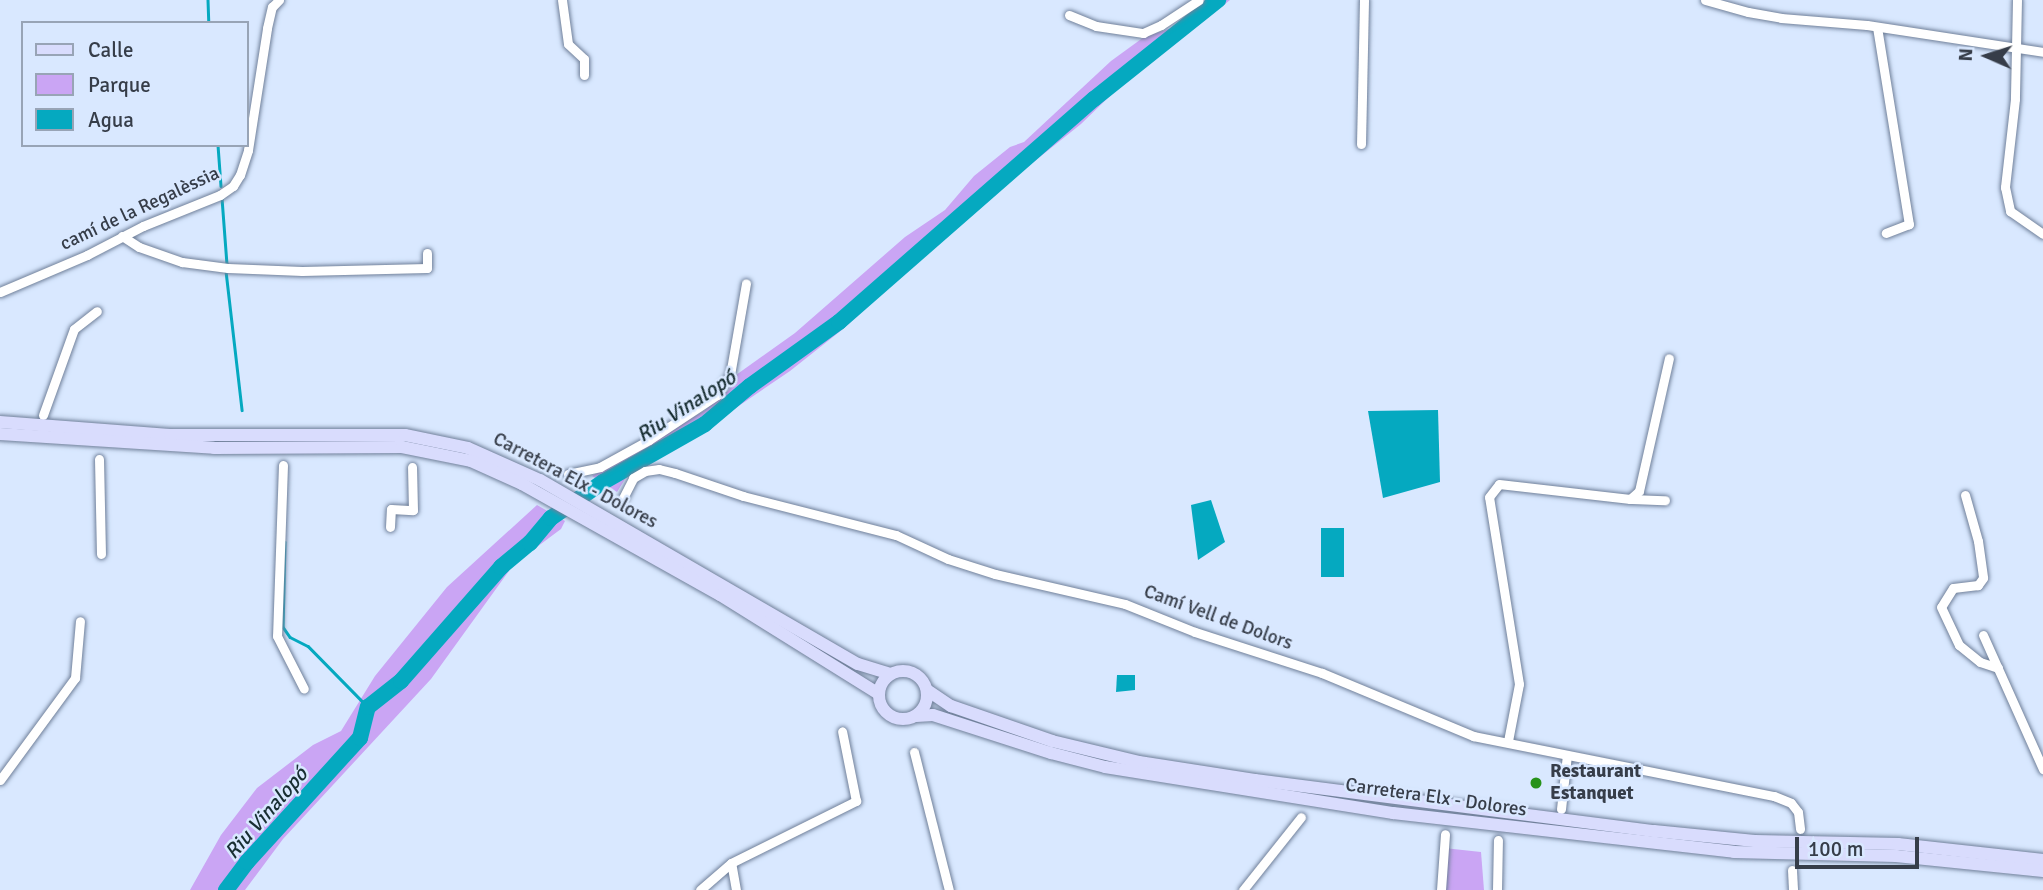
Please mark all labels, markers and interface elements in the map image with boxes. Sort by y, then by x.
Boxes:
legend [21,21,248,147]
north arrow [1952,21,2022,91]
text: Calle [88,37,134,63]
text: N [1954,48,1978,62]
text: Parque [88,72,151,98]
text: Agua [88,107,134,133]
street label: camí de la Regalèssia [57,162,223,256]
water label: Riu Vinalopó [632,365,740,447]
street label: Carretera Elx - Dolores [489,428,661,534]
street label: Camí Vell de Dolors [1141,581,1295,655]
place label: Restaurant Estanquet [1550,761,1641,805]
water label: Riu Vinalopó [219,762,313,864]
street label: Carretera Elx - Dolores [1344,774,1528,822]
marker: Restaurant Estanquet [1528,775,1544,791]
scale bar [1798,824,1922,868]
text: 100 m [1808,836,1863,862]

